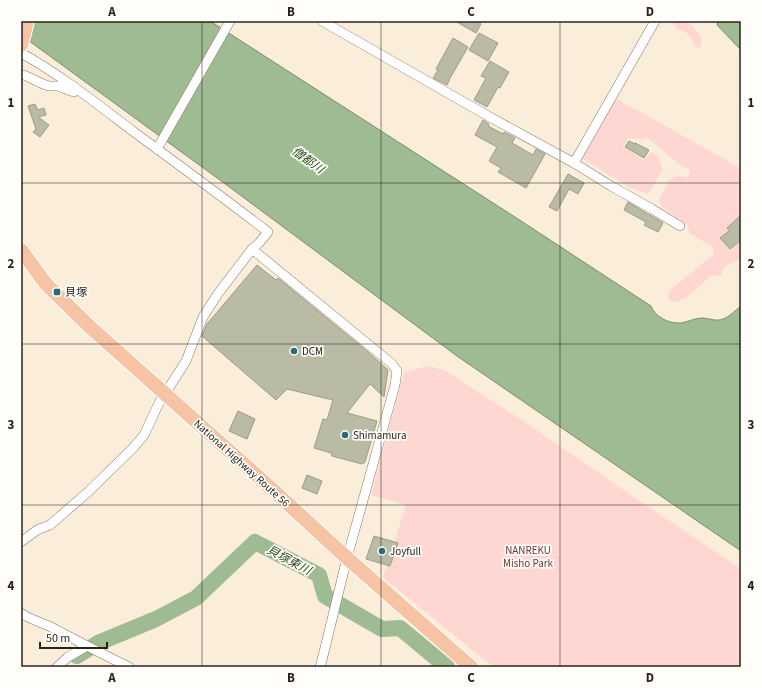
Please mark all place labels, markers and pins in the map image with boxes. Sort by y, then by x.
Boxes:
place label: 貝塚 [65,285,87,300]
marker: 貝塚 [52,287,62,297]
place label: DCM [302,344,323,359]
marker: DCM [289,346,299,356]
place label: Shimamura [353,428,406,443]
marker: Shimamura [340,430,350,440]
place label: Joyfull [390,544,421,559]
marker: Joyfull [377,546,387,556]

